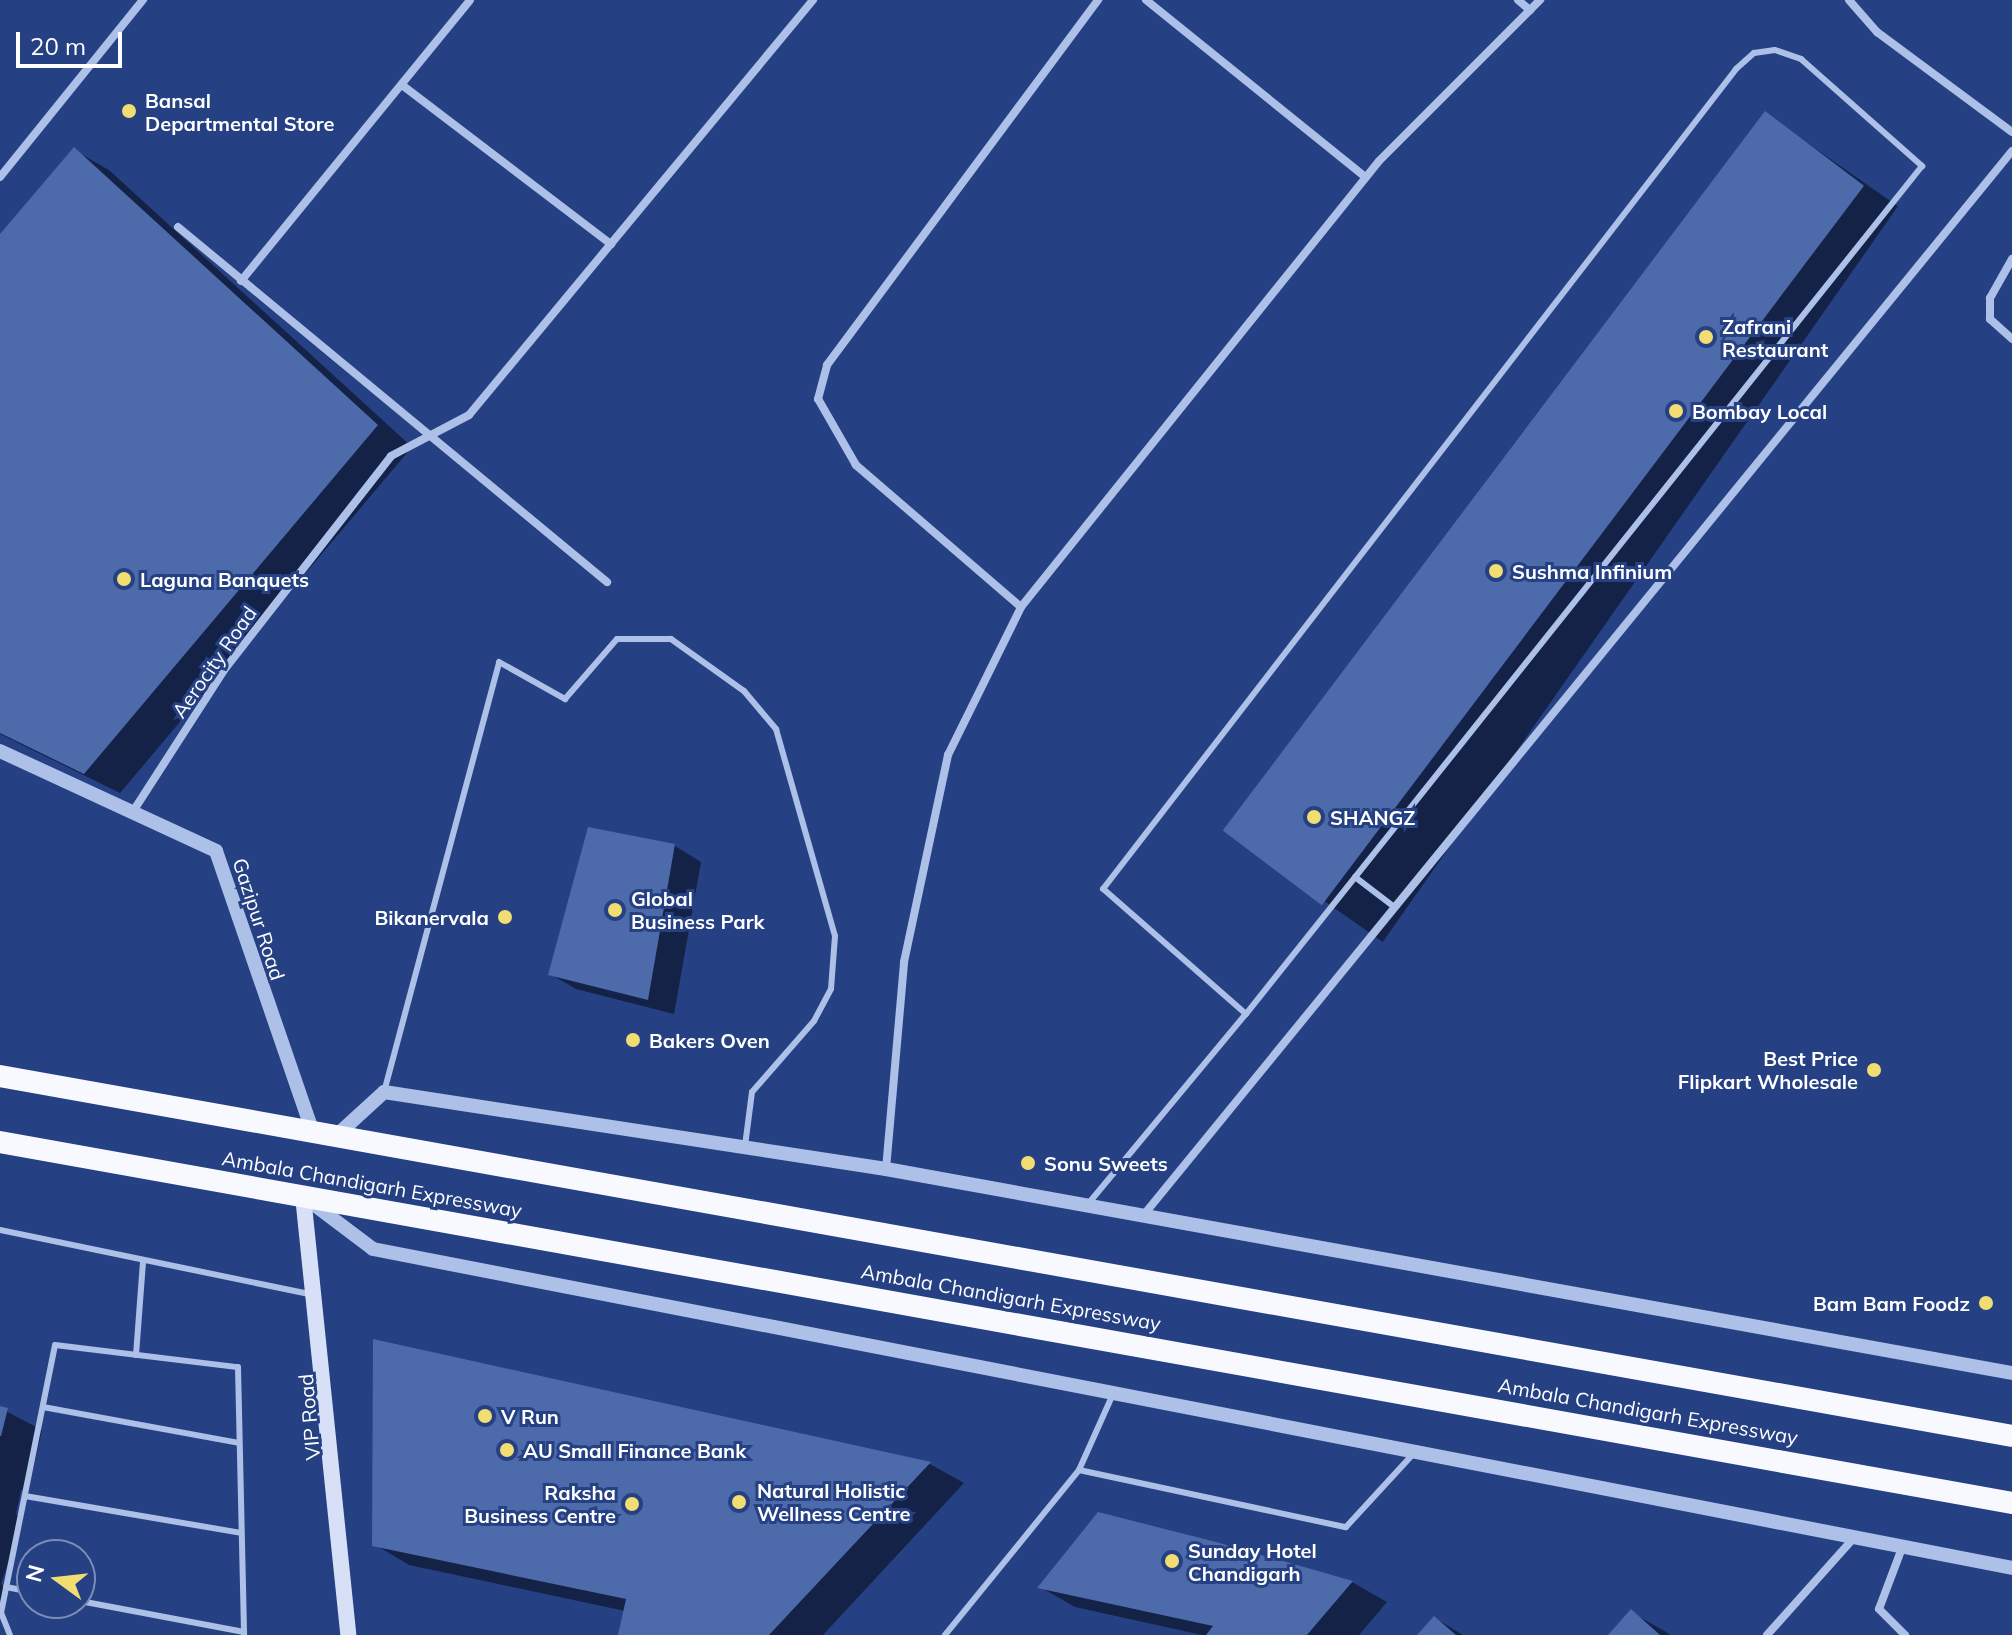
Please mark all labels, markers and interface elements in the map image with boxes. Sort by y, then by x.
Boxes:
scale bar [20,16,126,66]
text: 20 m [30,31,86,61]
place label: Bansal Departmental Store [145,88,334,135]
marker: Bansal Departmental Store [120,102,138,120]
place label: Zafrani Restaurant [1722,314,1828,361]
marker: Zafrani Restaurant [1697,328,1715,346]
place label: Bombay Local [1692,399,1827,423]
marker: Bombay Local [1667,402,1685,420]
place label: Sushma Infinium [1512,559,1672,583]
marker: Sushma Infinium [1487,562,1505,580]
place label: Laguna Banquets [140,567,309,591]
marker: Laguna Banquets [115,570,133,588]
street label: Aerocity Road [167,602,261,722]
place label: SHANGZ [1330,805,1415,829]
marker: SHANGZ [1305,808,1323,826]
street label: Gazipur Road [228,855,290,983]
place label: Global Business Park [631,886,765,933]
marker: Global Business Park [606,901,624,919]
place label: Bikanervala [374,905,489,929]
marker: Bikanervala [496,908,514,926]
place label: Bakers Oven [649,1028,770,1052]
marker: Bakers Oven [624,1031,642,1049]
place label: Best Price Flipkart Wholesale [1678,1046,1858,1093]
marker: Best Price Flipkart Wholesale [1865,1061,1883,1079]
street label: Ambala Chandigarh Expressway [220,1146,524,1222]
place label: Sonu Sweets [1044,1151,1168,1175]
marker: Sonu Sweets [1019,1154,1037,1172]
street label: Ambala Chandigarh Expressway [859,1259,1163,1335]
place label: Bam Bam Foodz [1813,1291,1970,1315]
marker: Bam Bam Foodz [1977,1294,1995,1312]
street label: VIP Road [293,1373,325,1461]
street label: Ambala Chandigarh Expressway [1496,1373,1800,1449]
place label: V Run [501,1404,559,1428]
marker: V Run [476,1407,494,1425]
place label: AU Small Finance Bank [523,1438,746,1462]
marker: AU Small Finance Bank [498,1441,516,1459]
place label: Natural Holistic Wellness Centre [757,1478,910,1525]
place label: Raksha Business Centre [464,1480,616,1527]
marker: Natural Holistic Wellness Centre [728,1491,750,1513]
marker: Raksha Business Centre [623,1495,641,1513]
place label: Sunday Hotel Chandigarh [1188,1538,1317,1585]
north arrow [16,1539,96,1619]
marker: Sunday Hotel Chandigarh [1163,1552,1181,1570]
text: N [19,1562,50,1585]

